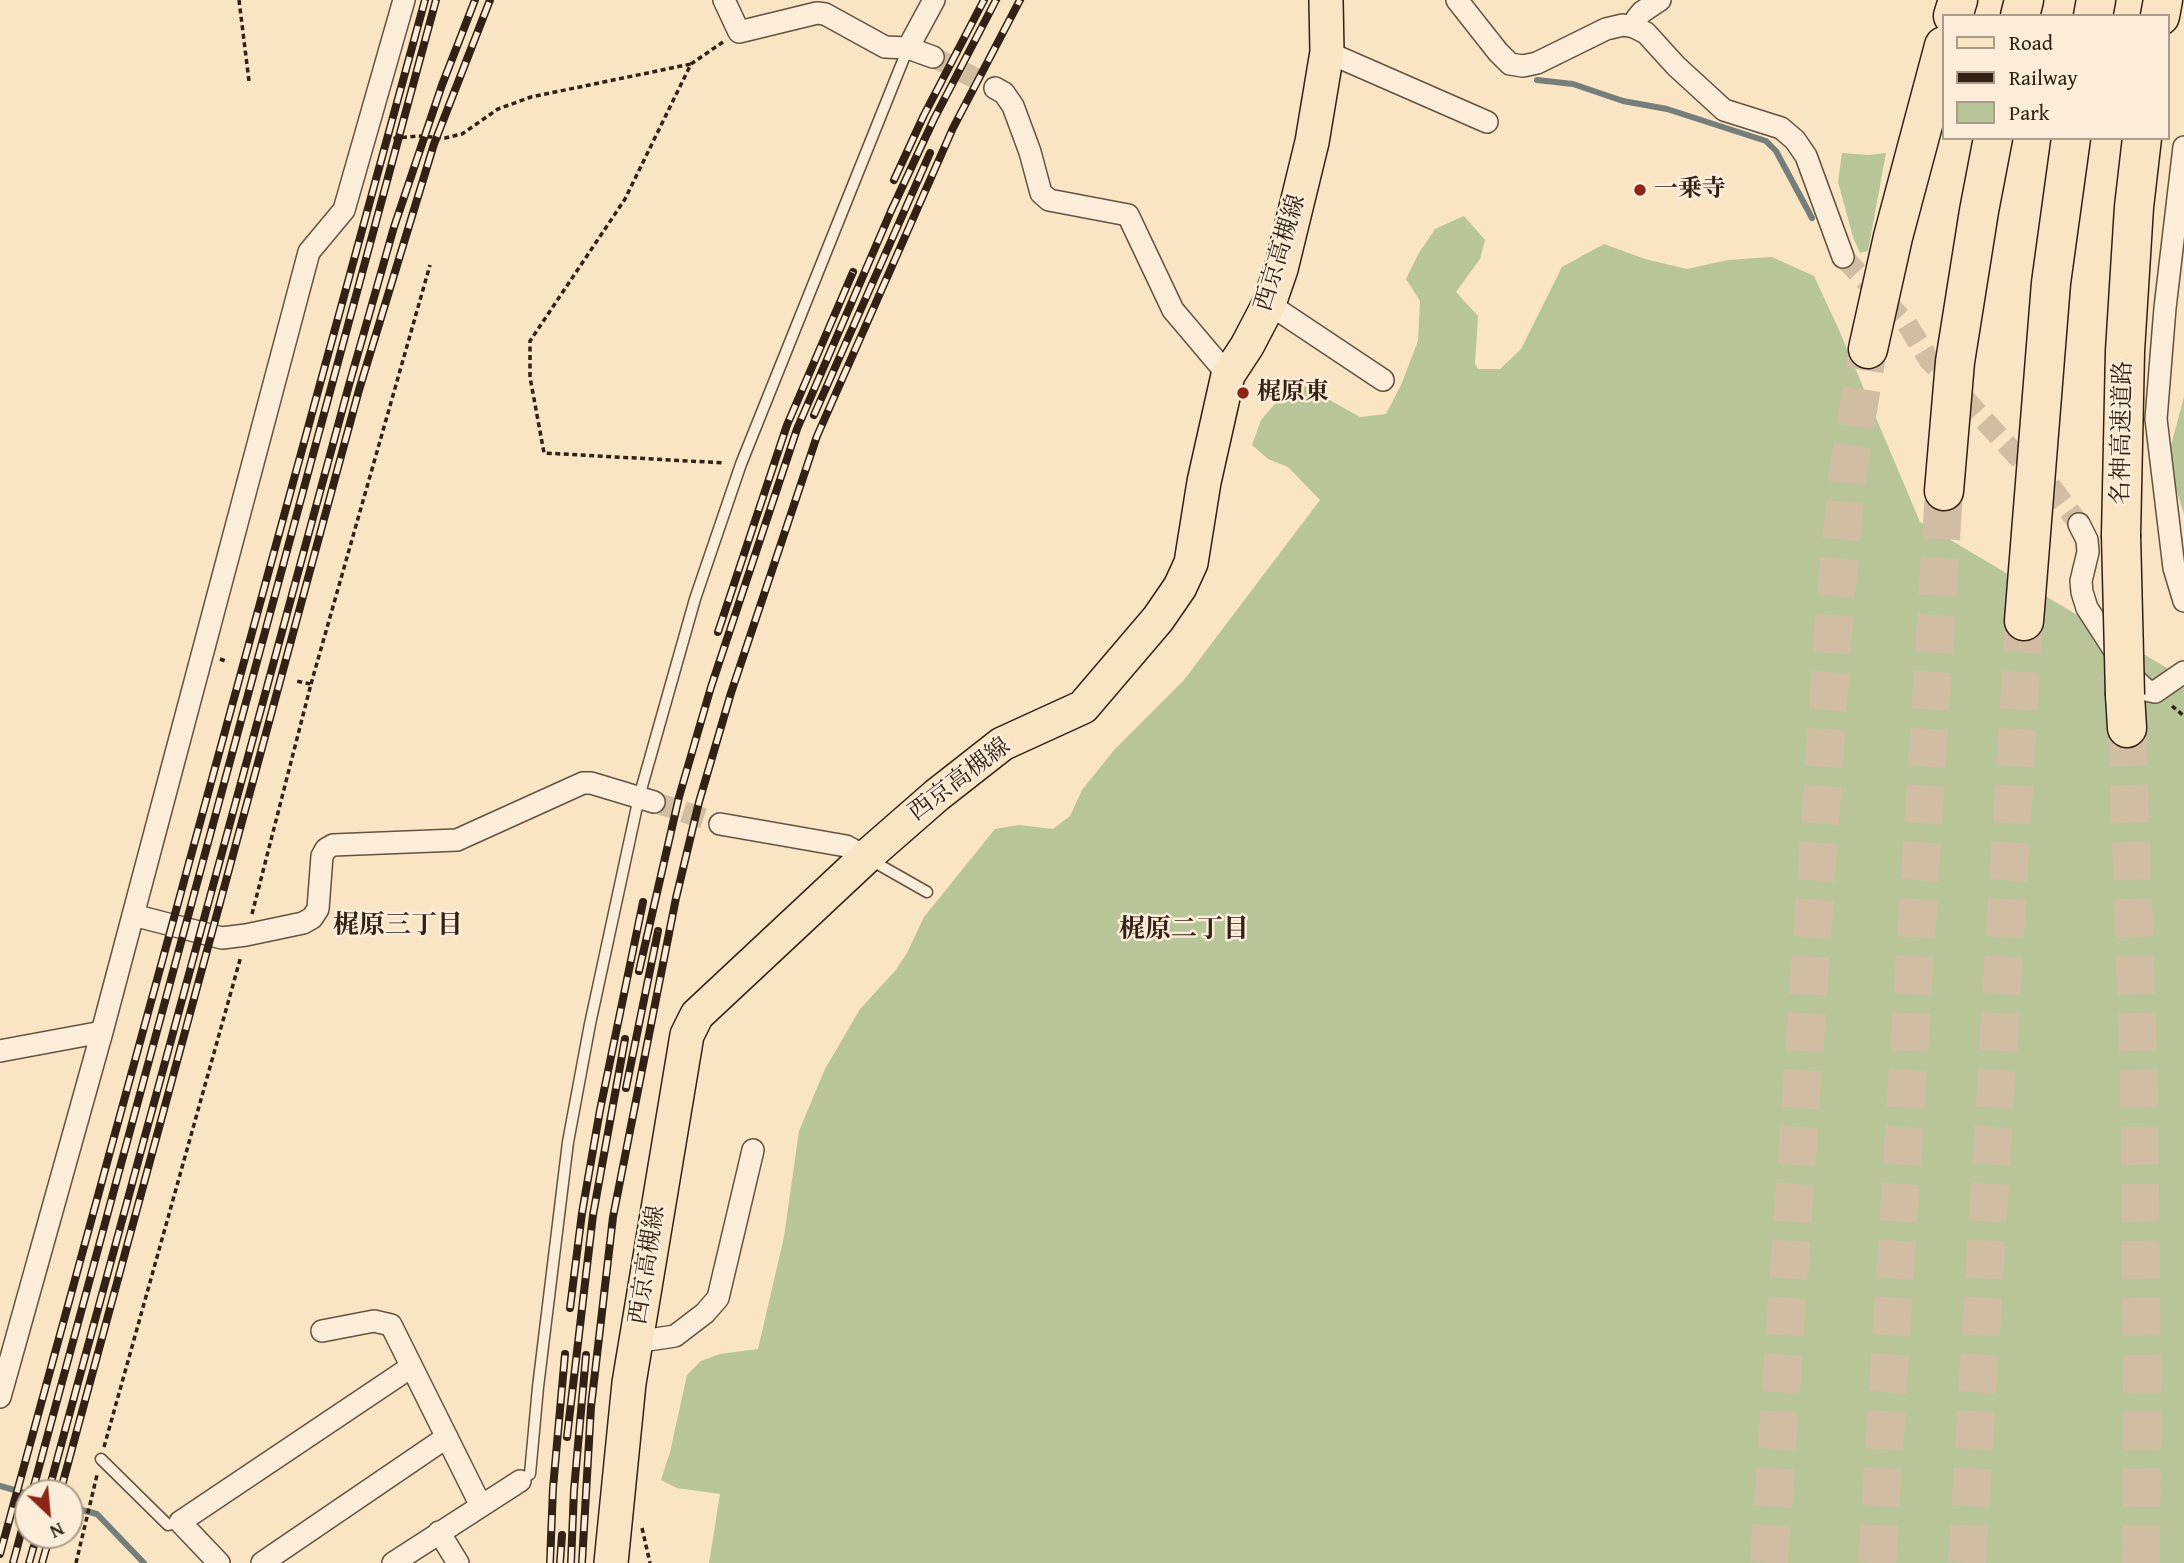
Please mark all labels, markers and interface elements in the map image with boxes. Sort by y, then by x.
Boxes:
legend [1942,14,2170,140]
text: Road [2009,27,2053,58]
text: Railway [2009,62,2078,93]
text: Park [2009,97,2050,128]
place label: 一乗寺 [1654,176,1726,204]
marker: 一乗寺 [1632,182,1648,198]
street label: 西京高槻線 [1250,191,1312,315]
street label: 名神高速道路 [2107,361,2139,505]
place label: 梶原東 [1257,379,1329,407]
marker: 梶原東 [1235,385,1251,401]
street label: 西京高槻線 [903,732,1017,828]
district label: 梶原三丁目 [333,910,463,942]
district label: 梶原二丁目 [1119,914,1249,946]
street label: 西京高槻線 [624,1203,672,1327]
north arrow [14,1479,84,1549]
text: N [45,1516,69,1546]

